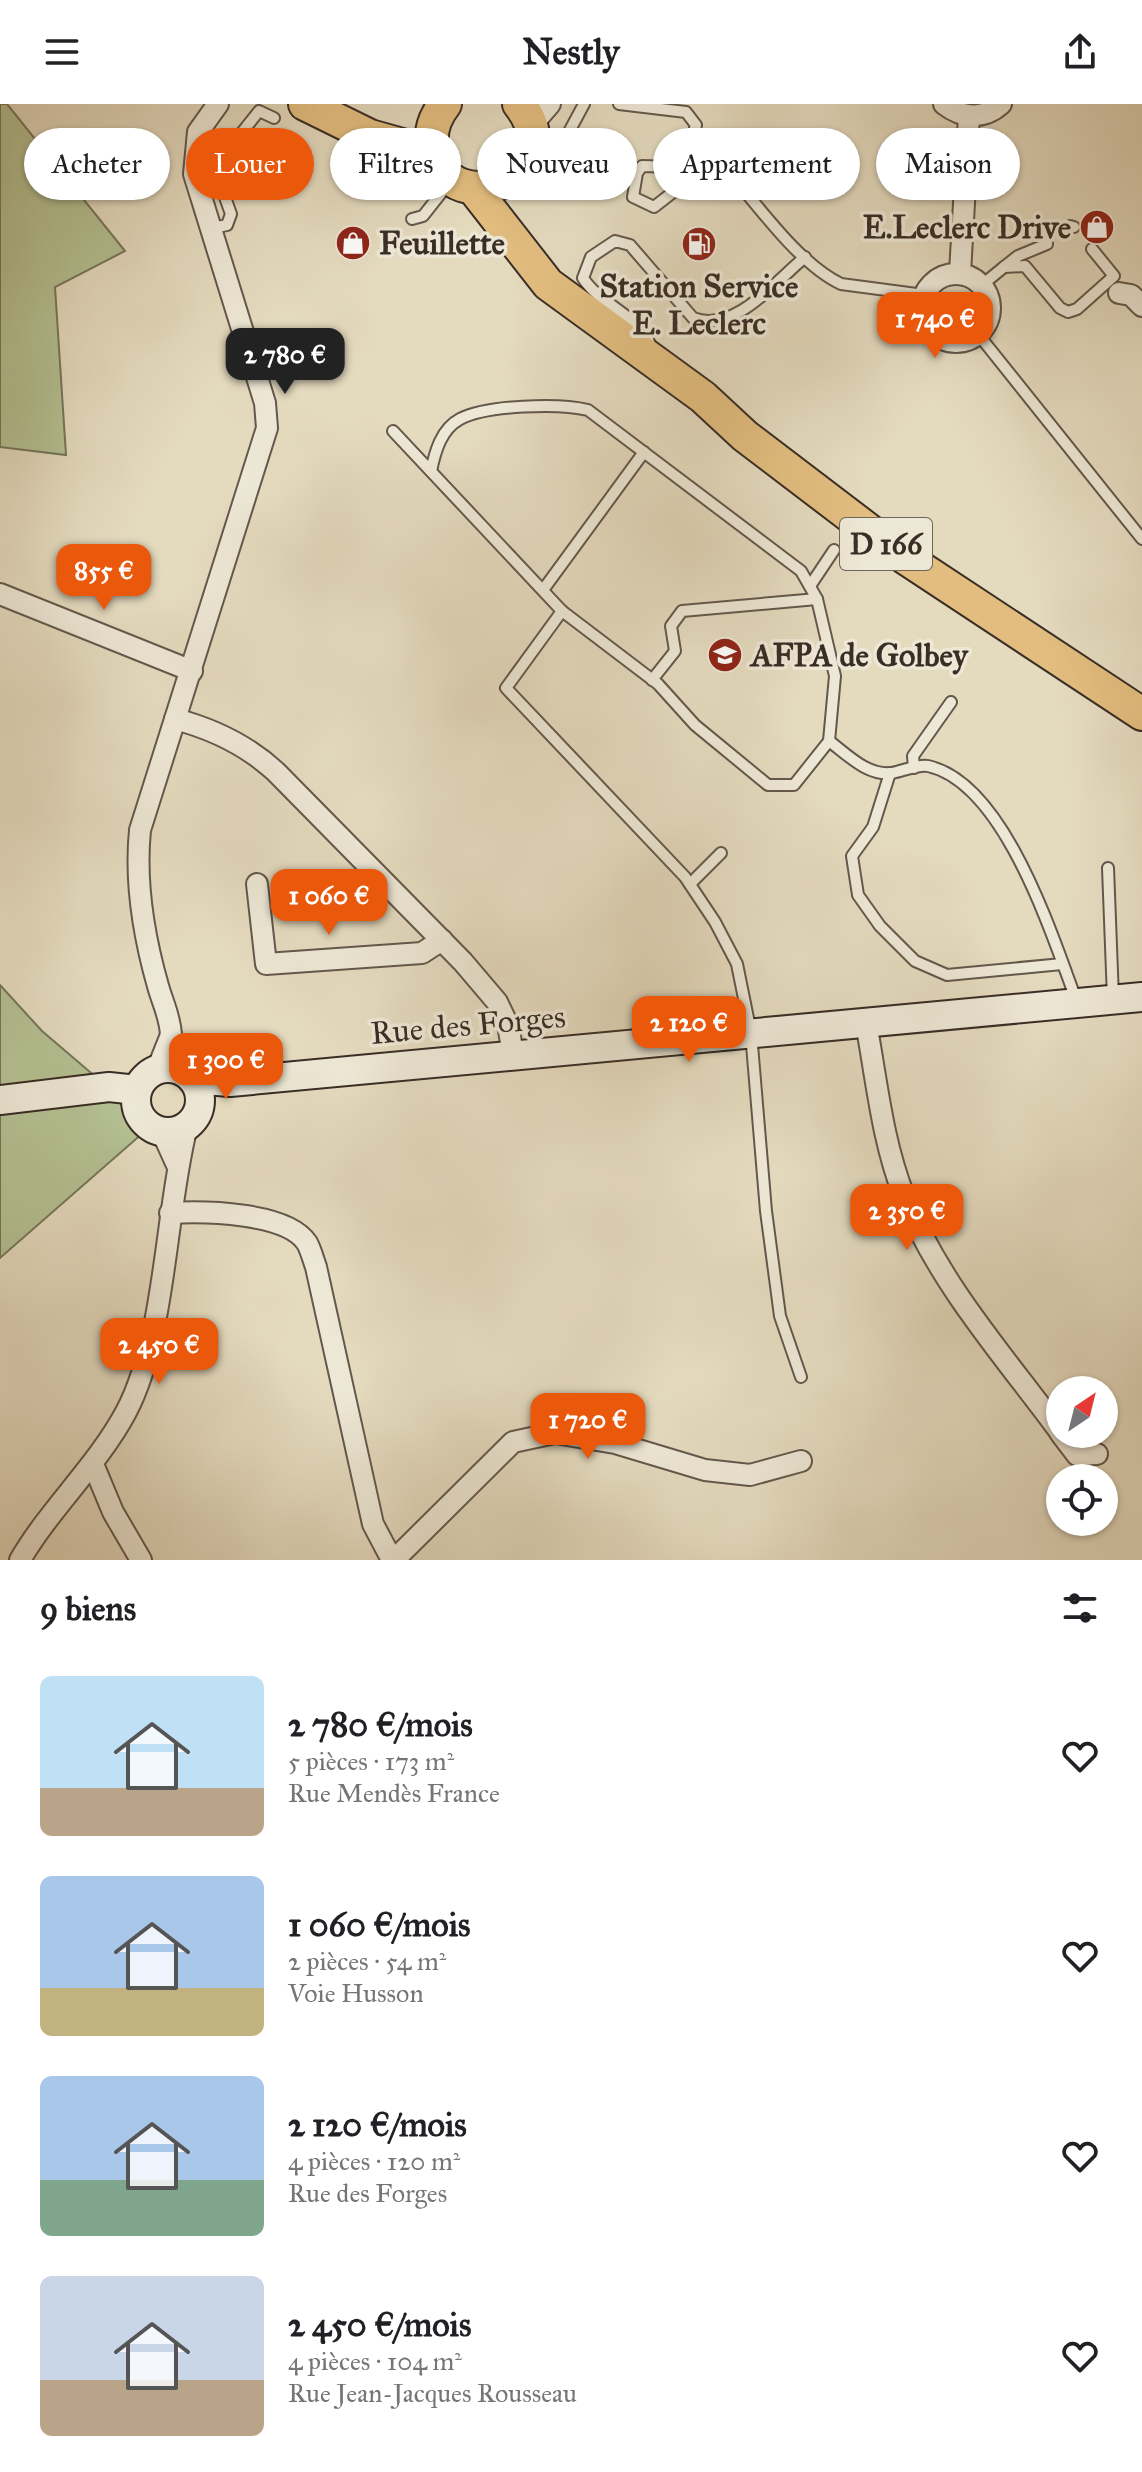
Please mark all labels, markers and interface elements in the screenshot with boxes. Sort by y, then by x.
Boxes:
icon: menu [40,30,84,74]
text: Nestly [523,30,619,74]
icon: share [1058,30,1102,74]
chip: Acheter [24,128,170,200]
chip: Louer [186,128,314,200]
chip: Filtres [330,128,461,200]
chip: Nouveau [477,128,637,200]
chip: Appartement [653,128,860,200]
chip: Maison [876,128,1020,200]
place label: E.Leclerc Drive [863,208,1071,247]
shop icon: E.Leclerc Drive [1078,208,1116,246]
shop icon: Feuillette [334,224,372,262]
place label: Feuillette [379,224,505,263]
fuel station icon: Station Service E. Leclerc [680,225,718,263]
place label: Station Service E. Leclerc [600,267,798,343]
pin: 1 740 € [861,292,1009,360]
text: 1 740 € [895,302,975,334]
pin: 2 780 € [211,328,359,396]
text: 2 780 € [244,338,326,370]
road number: D 166 [840,518,932,570]
pin: 855 € [48,544,160,612]
text: 855 € [74,554,134,586]
school or university icon: AFPA de Golbey [706,636,744,674]
place label: AFPA de Golbey [749,636,969,675]
pin: 1 060 € [255,869,403,937]
text: 1 060 € [289,879,369,911]
pin: 2 120 € [615,996,763,1064]
street label: Rue des Forges [369,997,567,1053]
text: 2 120 € [650,1006,728,1038]
pin: 1 300 € [152,1033,300,1101]
text: 1 300 € [187,1043,265,1075]
pin: 2 350 € [833,1184,981,1252]
text: 2 350 € [868,1194,946,1226]
pin: 2 450 € [85,1318,233,1386]
text: 2 450 € [118,1328,200,1360]
north arrow [1046,1376,1118,1448]
map controls [1046,1376,1118,1536]
pin: 1 720 € [514,1393,662,1461]
text: 1 720 € [548,1403,628,1435]
button: locate [1046,1464,1118,1536]
icon: filters [1058,1586,1102,1630]
text: 9 biens [40,1588,136,1629]
text: 2 780 €/mois [288,1704,473,1745]
icon: home [104,1708,200,1804]
icon: heart [1058,1734,1102,1778]
text: 5 pièces · 173 m² [288,1745,454,1777]
text: Rue Mendès France [288,1777,500,1809]
text: 1 060 €/mois [288,1904,470,1945]
icon: home [104,1908,200,2004]
icon: heart [1058,1934,1102,1978]
text: 2 pièces · 54 m² [288,1945,446,1977]
text: Voie Husson [288,1977,423,2009]
text: 2 120 €/mois [288,2104,467,2145]
icon: home [104,2108,200,2204]
icon: heart [1058,2134,1102,2178]
text: 4 pièces · 120 m² [288,2145,460,2177]
text: Rue des Forges [288,2177,447,2209]
text: 2 450 €/mois [288,2304,471,2345]
icon: home [104,2308,200,2404]
icon: heart [1058,2334,1102,2378]
text: 4 pièces · 104 m² [288,2345,462,2377]
text: Rue Jean-Jacques Rousseau [288,2377,577,2409]

